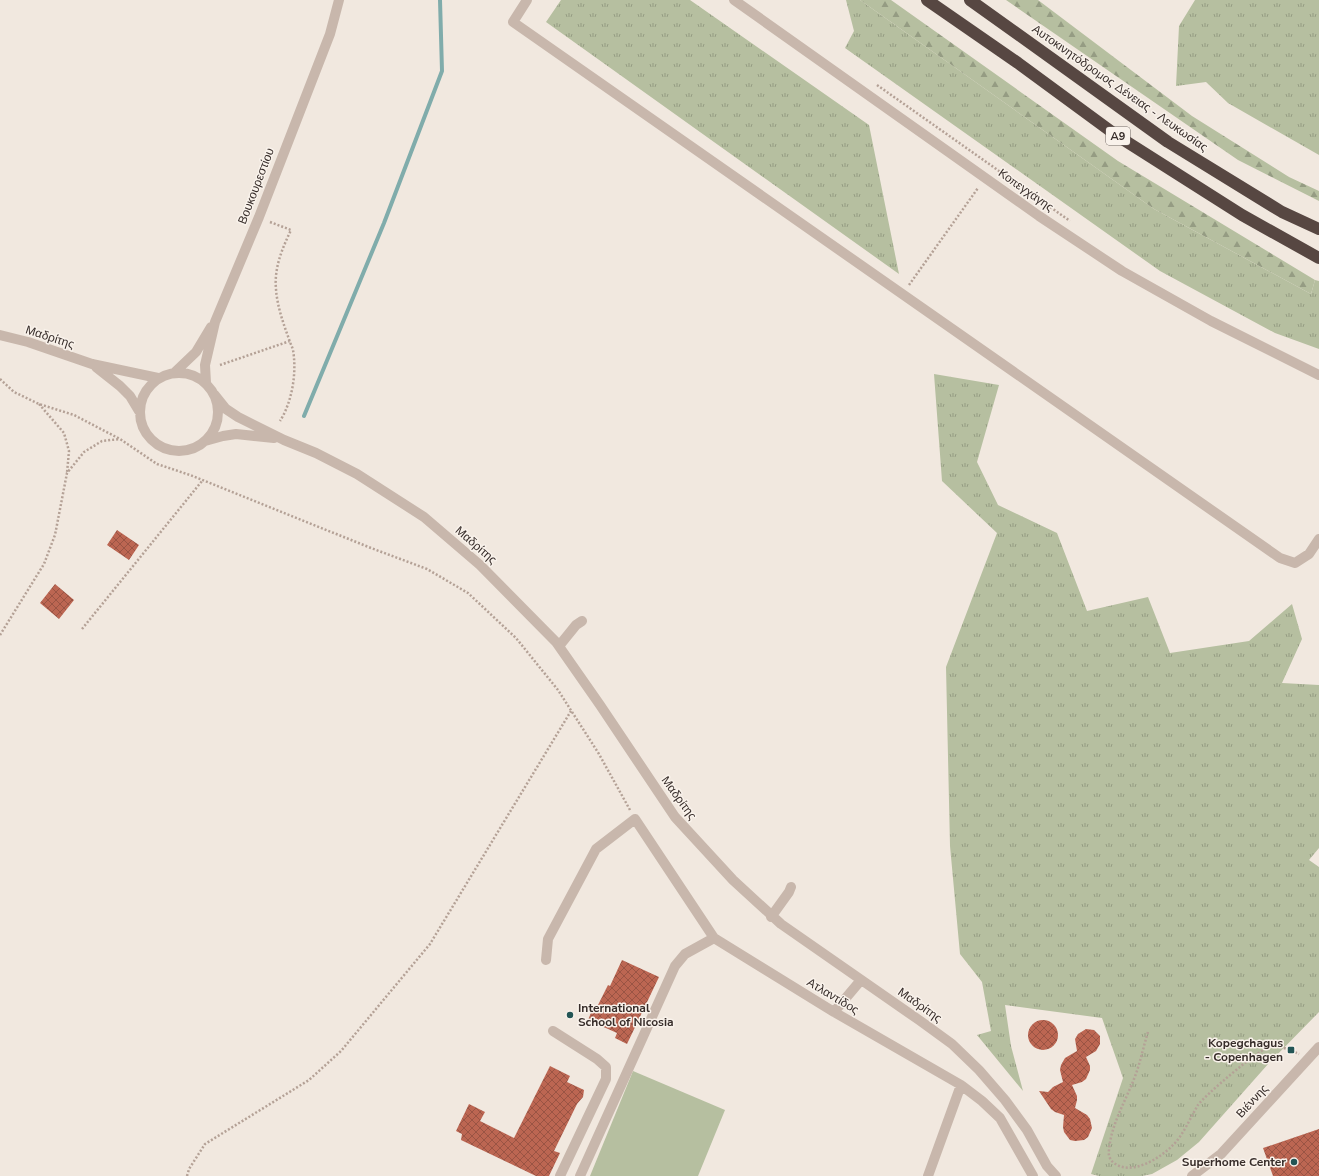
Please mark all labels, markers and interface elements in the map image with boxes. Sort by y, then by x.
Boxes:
street label: Αυτοκινητόδρομος Δένειας - Λευκωσίας [1029,21,1211,155]
road number: A9 [1106,127,1130,145]
street label: Βουκουρεστίου [234,146,278,226]
street label: Κοπεγχάγης [995,165,1057,215]
street label: Μαδρίτης [24,322,77,352]
street label: Μαδρίτης [452,522,500,568]
street label: Μαδρίτης [658,773,700,823]
street label: Ατλαντίδος [804,974,862,1018]
street label: Μαδρίτης [895,984,945,1026]
place label: International School of Nicosia [578,1000,674,1030]
marker: International School of Nicosia [565,1010,575,1020]
place label: Kopegchagus - Copenhagen [1205,1035,1283,1065]
marker: Kopegchagus - Copenhagen [1286,1045,1296,1055]
street label: Βιέννης [1232,1081,1272,1121]
place label: Superhome Center [1182,1154,1286,1170]
marker: Superhome Center [1289,1157,1299,1167]

